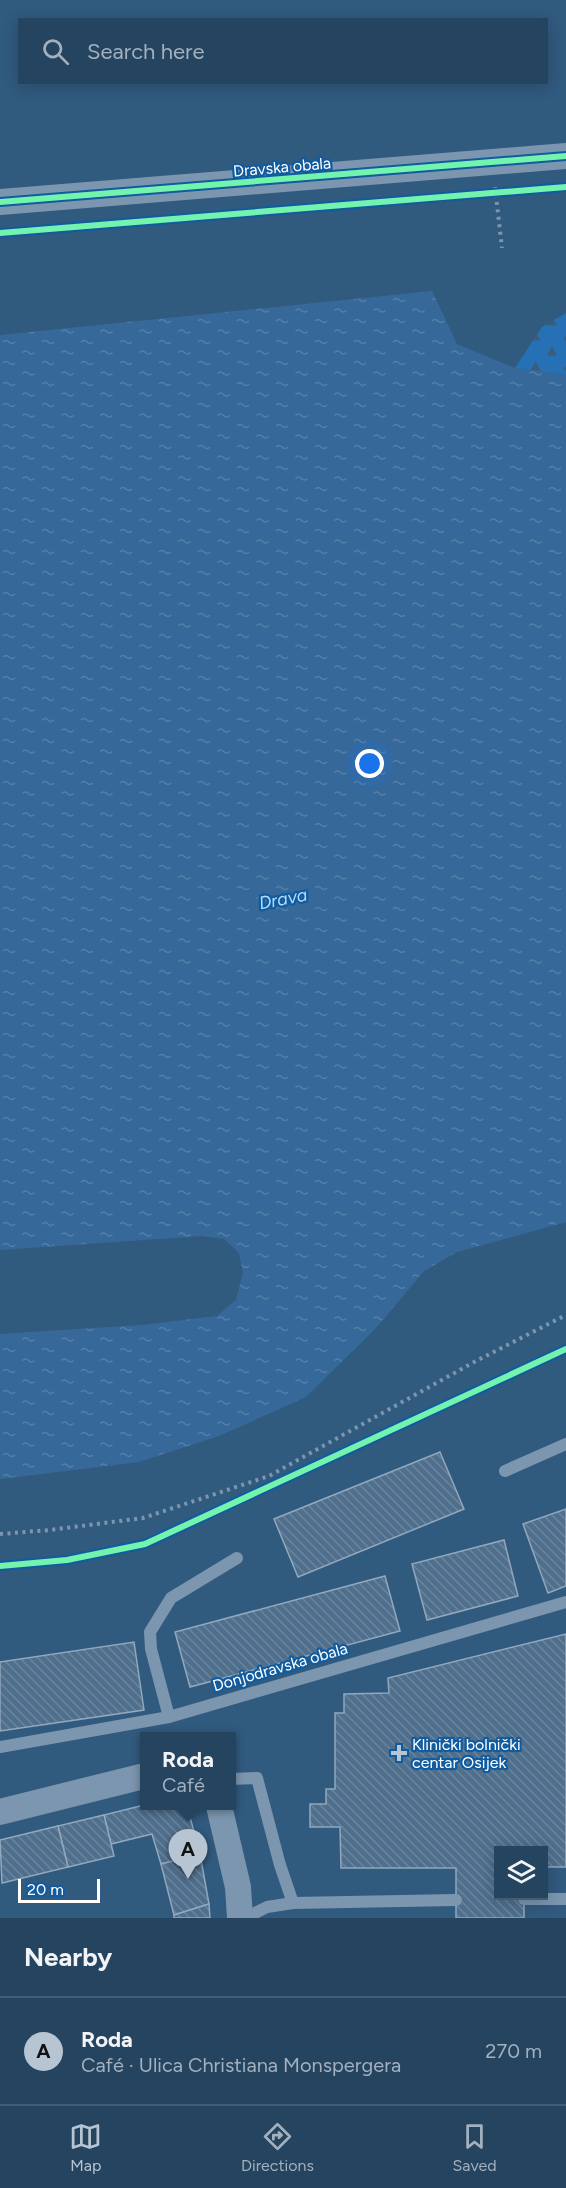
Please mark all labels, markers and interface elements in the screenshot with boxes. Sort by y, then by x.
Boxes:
search box [18,18,548,84]
icon: search [39,35,72,68]
text: Search here [87,38,205,65]
street label: Dravska obala [232,153,332,181]
your location [355,749,384,778]
water label: Drava [257,883,309,914]
street label: Donjodravska obala [210,1639,350,1695]
popup [140,1732,236,1810]
place label: Klinički bolnički centar Osijek [412,1735,521,1772]
marker: Klinički bolnički centar Osijek [390,1744,408,1762]
text: Roda [162,1746,214,1773]
text: Café [162,1773,205,1797]
pin: A [168,1830,207,1879]
map controls [494,1846,548,1900]
button: layers [494,1846,548,1900]
scale bar [18,1876,100,1904]
text: 20 m [27,1880,64,1899]
text: Nearby [24,1941,112,1973]
text: Roda [81,2026,133,2053]
text: A [36,2039,51,2063]
text: 270 m [485,2039,542,2063]
text: Café · Ulica Christiana Monspergera [81,2053,401,2077]
tab: Map [69,2120,102,2175]
tab: Directions [241,2120,314,2175]
tab: Saved [453,2120,497,2175]

